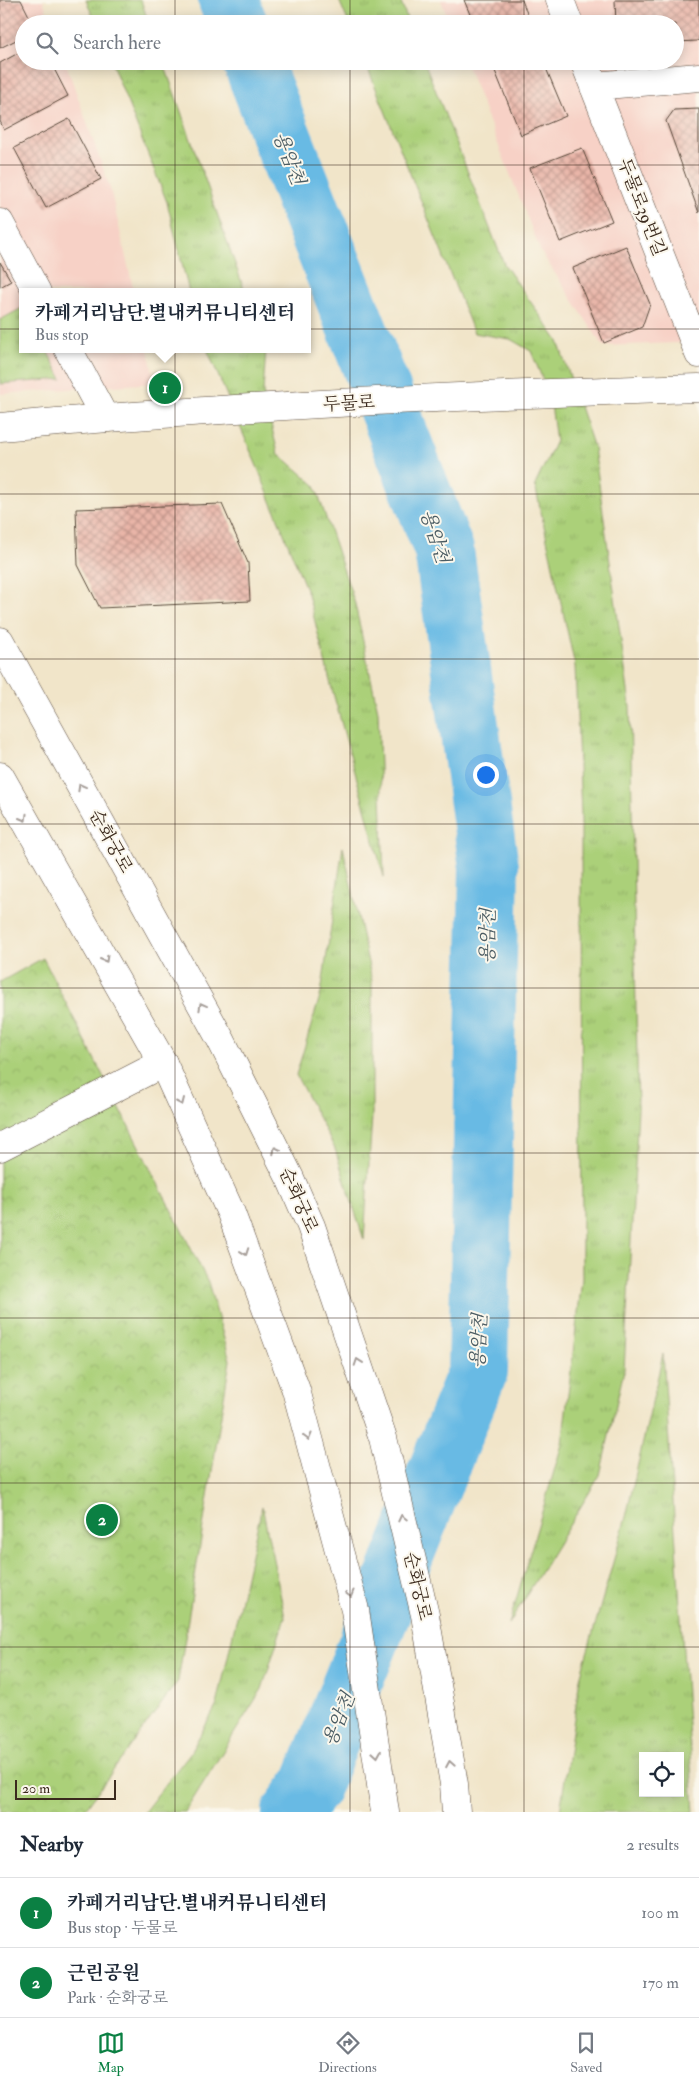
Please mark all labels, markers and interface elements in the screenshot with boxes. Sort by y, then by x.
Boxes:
search box [15,15,684,70]
icon: search [33,29,61,57]
text: Search here [73,31,161,55]
water label: 용암천 [268,128,311,190]
street label: 두물로39번길 [612,155,671,259]
popup [19,288,311,353]
text: 카페거리남단.별내커뮤니티센터 [35,301,295,325]
text: Bus stop [35,325,89,345]
pin: 1 [149,369,181,407]
street label: 두물로 [322,391,376,416]
water label: 용암천 [415,506,455,568]
your location [473,762,499,788]
one-way arrow [77,784,87,793]
street label: 순화궁로 [84,805,137,877]
one-way arrow [18,813,28,822]
water label: 용암천 [476,907,501,964]
one-way arrow [98,954,108,963]
one-way arrow [198,1002,208,1011]
one-way arrow [175,1097,186,1106]
one-way arrow [272,1147,282,1156]
street label: 순화궁로 [274,1164,323,1237]
one-way arrow [239,1247,249,1256]
water label: 용암천 [466,1311,493,1369]
one-way arrow [353,1359,363,1367]
one-way arrow [303,1432,313,1441]
pin: 2 [86,1501,118,1539]
one-way arrow [397,1514,408,1523]
street label: 순화궁로 [398,1550,437,1623]
one-way arrow [345,1589,355,1598]
water label: 용암천 [317,1688,361,1749]
one-way arrow [371,1751,382,1759]
map controls [639,1752,684,1797]
button: locate [639,1752,684,1797]
one-way arrow [446,1759,456,1768]
scale bar [15,1777,116,1800]
text: 20 m [22,1780,50,1797]
text: Nearby [20,1831,83,1858]
text: 2 results [626,1835,679,1855]
text: 카페거리남단.별내커뮤니티센터 [67,1891,328,1915]
text: 1 [33,1903,39,1923]
text: 100 m [641,1903,679,1923]
text: Bus stop · 두물로 [67,1918,177,1938]
text: 근린공원 [67,1961,140,1985]
text: 2 [32,1973,40,1993]
text: 170 m [642,1973,679,1993]
text: Park · 순화궁로 [67,1988,168,2008]
tab: Map [97,2029,125,2076]
tab: Directions [318,2029,377,2076]
tab: Saved [570,2029,602,2076]

